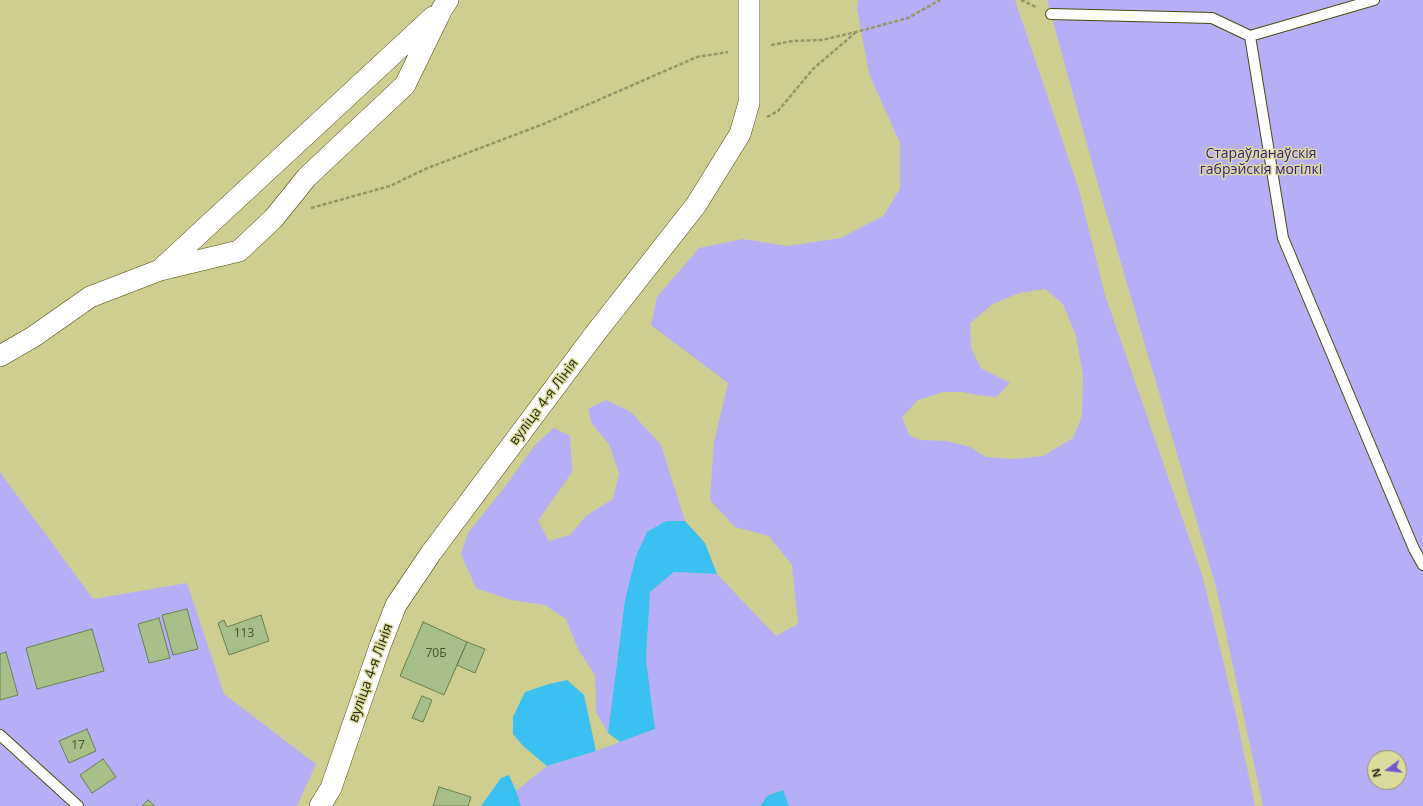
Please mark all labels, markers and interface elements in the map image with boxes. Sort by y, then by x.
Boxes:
park label: Стараўланаўскія габрэйскія могілкі [1200,146,1322,178]
street label: вуліца 4-я Лінія [506,355,582,449]
street label: вуліца 4-я Лінія [345,621,397,725]
house number: 113 [234,627,254,641]
house number: 70Б [425,647,447,661]
house number: 17 [71,739,85,753]
north arrow [1367,750,1407,790]
text: N [1367,767,1384,779]

